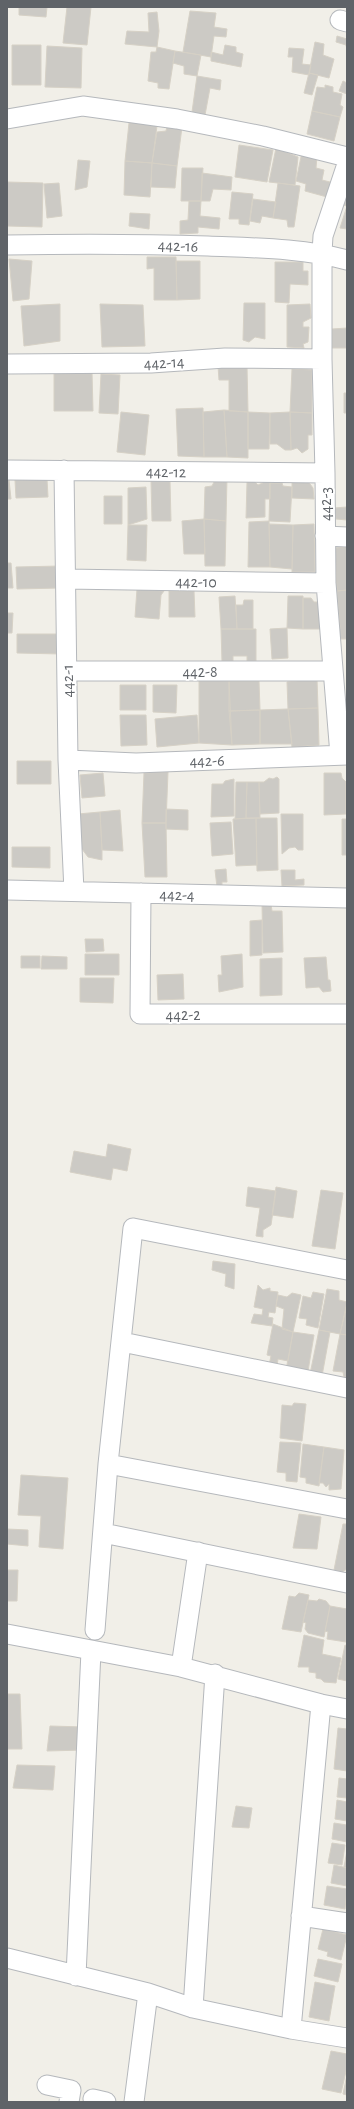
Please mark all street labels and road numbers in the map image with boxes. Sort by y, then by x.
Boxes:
street label: 442-16 [157,237,199,255]
street label: 442-14 [143,354,185,372]
street label: 442-12 [146,464,186,480]
street label: 442-3 [318,487,334,521]
street label: 442-10 [175,574,217,590]
street label: 442-1 [60,664,76,698]
street label: 442-8 [182,664,218,680]
street label: 442-6 [189,752,225,770]
street label: 442-4 [159,887,195,903]
street label: 442-2 [166,1007,200,1023]

